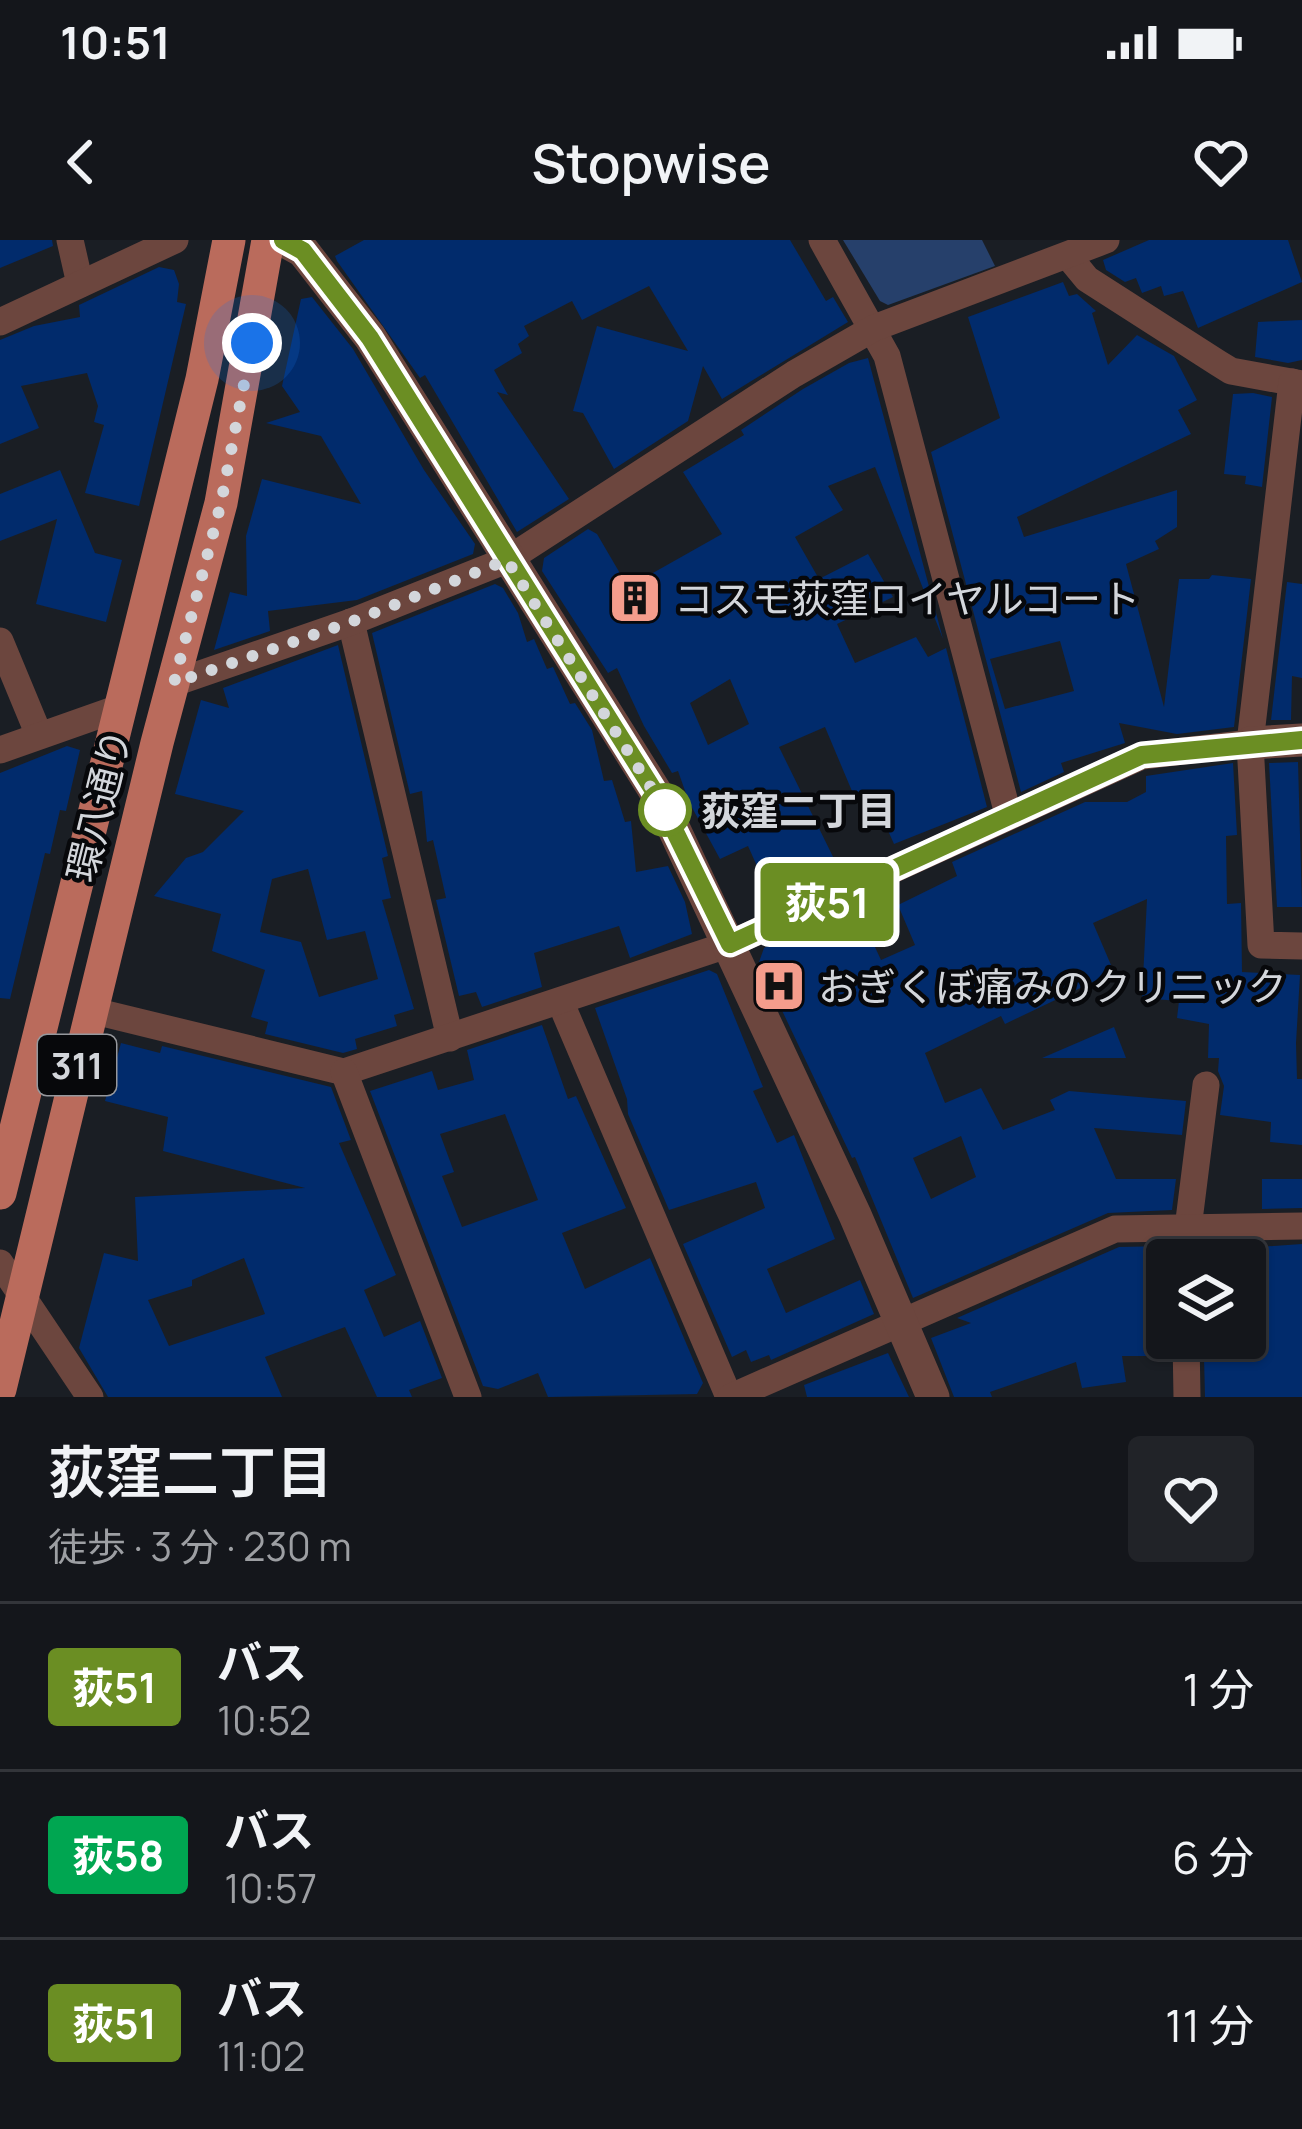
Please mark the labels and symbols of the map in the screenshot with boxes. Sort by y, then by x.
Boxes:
your location [222,313,282,373]
building icon: コスモ荻窪ロイヤルコート [607,570,663,626]
place label: コスモ荻窪ロイヤルコート [674,571,1140,625]
street label: 環八通り [53,723,143,887]
place label: 荻窪二丁目 [701,783,896,837]
marker: 荻窪二丁目 [640,785,690,835]
line badge: 荻51 [758,863,896,941]
hospital icon: おぎくぼ痛みのクリニック [751,958,807,1014]
place label: おぎくぼ痛みのクリニック [818,959,1287,1013]
road number: 311 [38,1035,116,1095]

